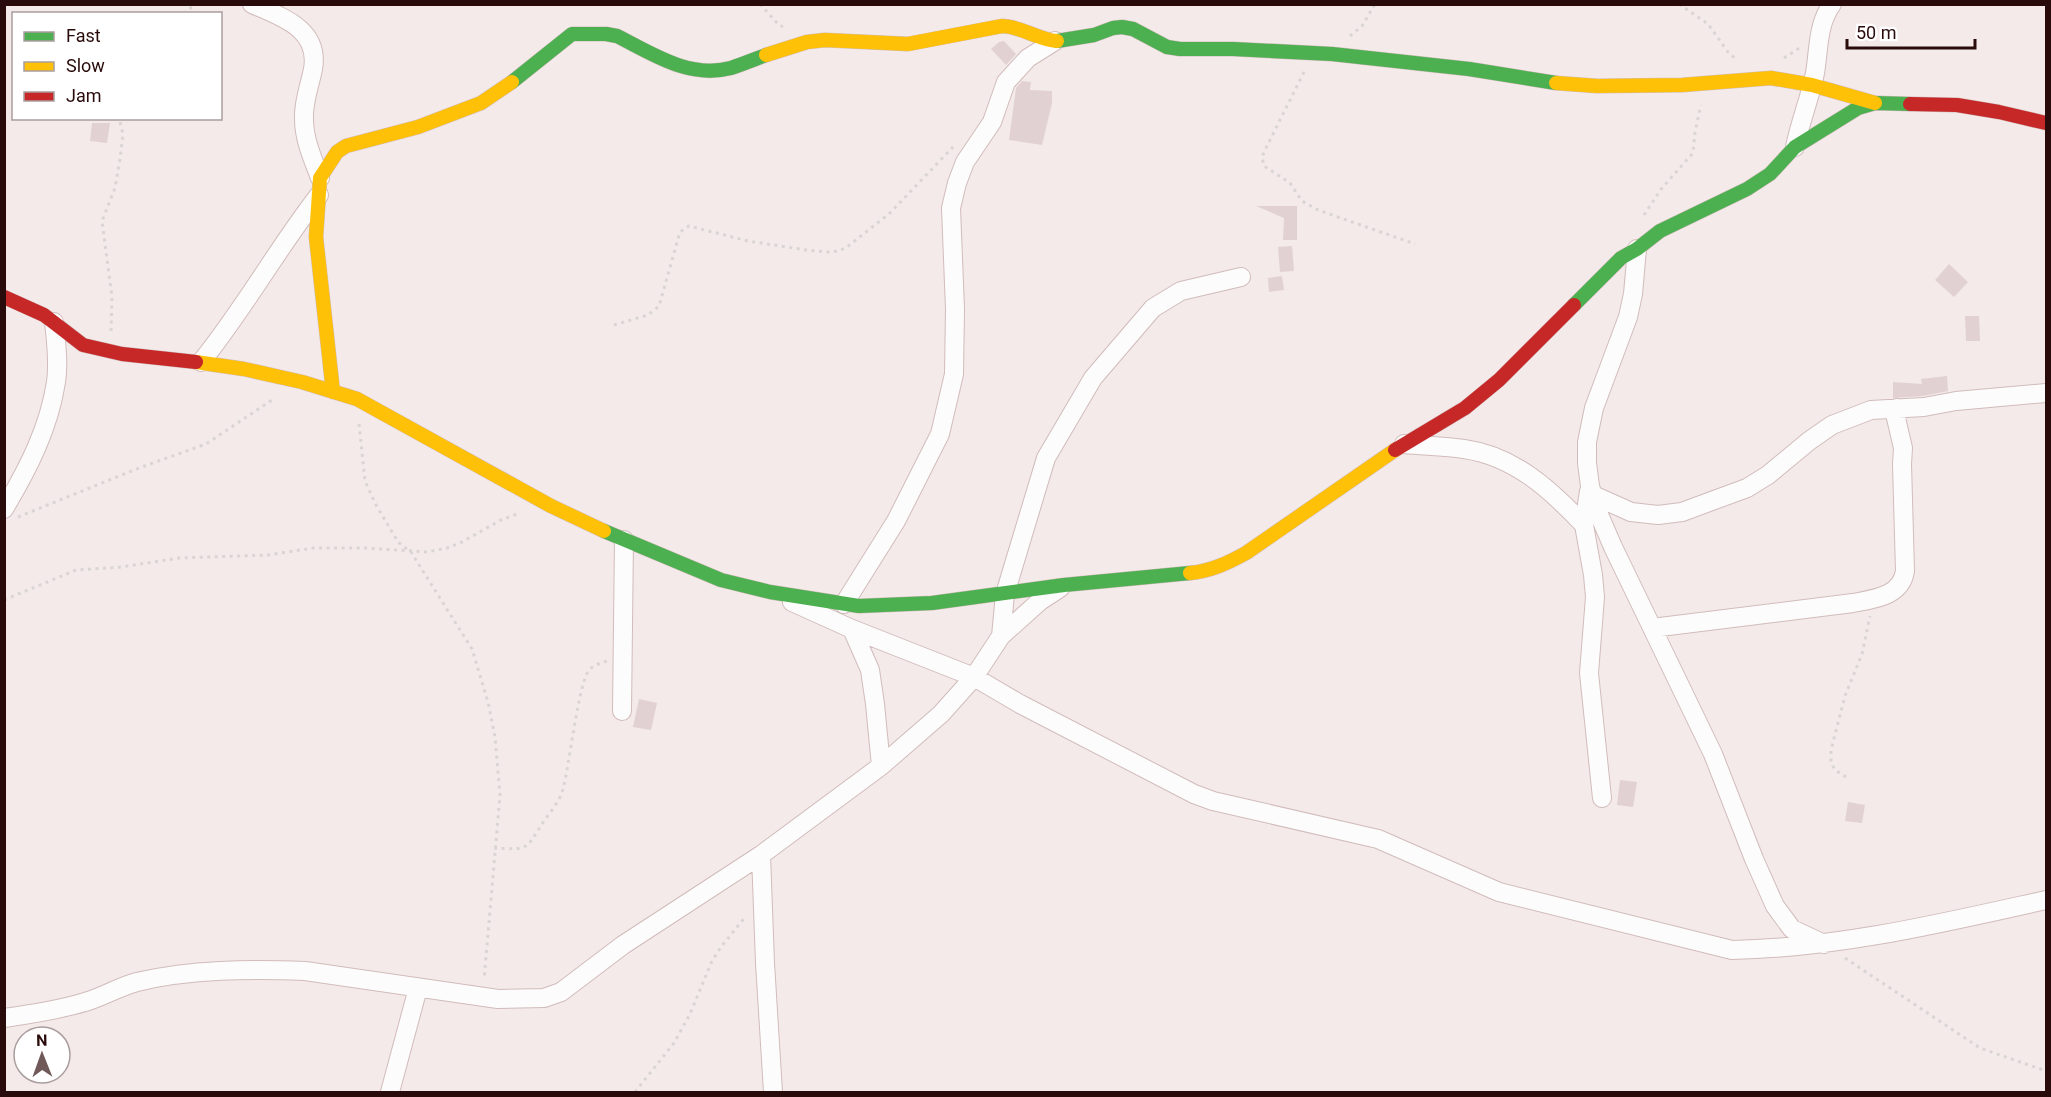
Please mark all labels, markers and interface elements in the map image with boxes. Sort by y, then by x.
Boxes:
legend [12,12,222,120]
scale bar [1847,12,1974,50]
text: 50 m [1856,22,1896,43]
text: Fast [66,25,101,46]
text: Slow [66,55,105,76]
text: Jam [66,85,102,106]
north arrow [12,1025,72,1085]
text: N [36,1031,48,1050]

